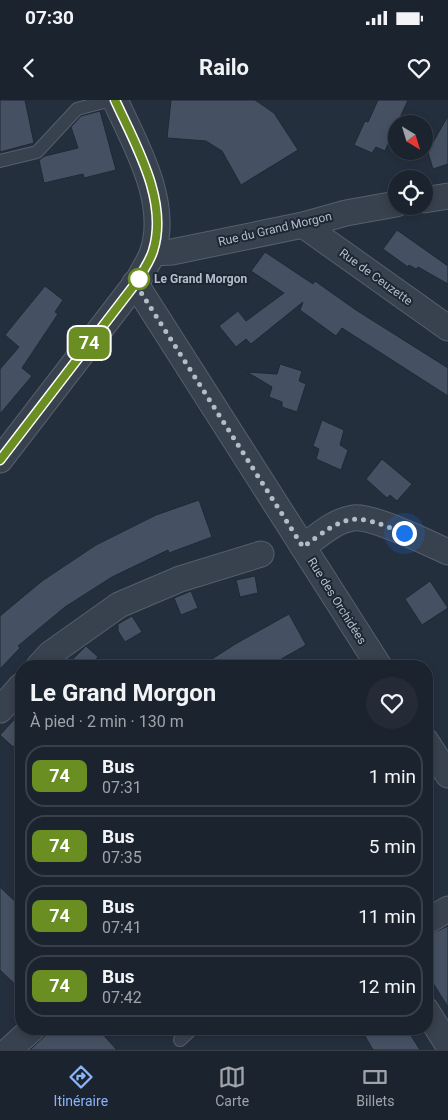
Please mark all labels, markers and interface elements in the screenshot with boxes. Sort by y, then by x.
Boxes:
text: 07:30 [25,6,74,29]
icon: back [15,54,43,82]
icon: heart [405,54,433,82]
text: Railo [199,55,249,80]
north arrow [388,115,432,160]
map controls [388,115,433,215]
button: locate [388,170,433,215]
street label: Rue du Grand Morgon [217,209,333,249]
street label: Rue de Ceuzette [337,246,415,308]
marker: Le Grand Morgon [128,268,150,290]
place label: Le Grand Morgon [154,272,247,286]
line badge: 74 [66,327,112,359]
text: 74 [79,332,99,353]
your location [392,521,417,546]
street label: Rue des Orchidées [305,555,369,647]
button: heart [366,677,418,729]
text: Le Grand Morgon [30,679,216,707]
text: À pied · 2 min · 130 m [30,712,184,731]
text: Bus [102,755,135,778]
text: 74 [49,765,70,786]
text: 1 min [369,765,416,788]
text: 07:31 [102,778,142,797]
text: Bus [102,825,135,848]
text: 74 [49,835,70,856]
text: 5 min [369,835,416,858]
text: 07:35 [102,848,142,867]
text: Bus [102,895,135,918]
text: 74 [49,905,70,926]
text: 11 min [358,905,416,928]
text: 07:41 [102,918,142,937]
text: Bus [102,965,135,988]
text: 74 [49,975,70,996]
text: 12 min [358,975,416,998]
text: 07:42 [102,988,142,1007]
tab: Itinéraire [54,1063,108,1109]
tab: Carte [215,1063,249,1109]
tab: Billets [356,1063,394,1109]

